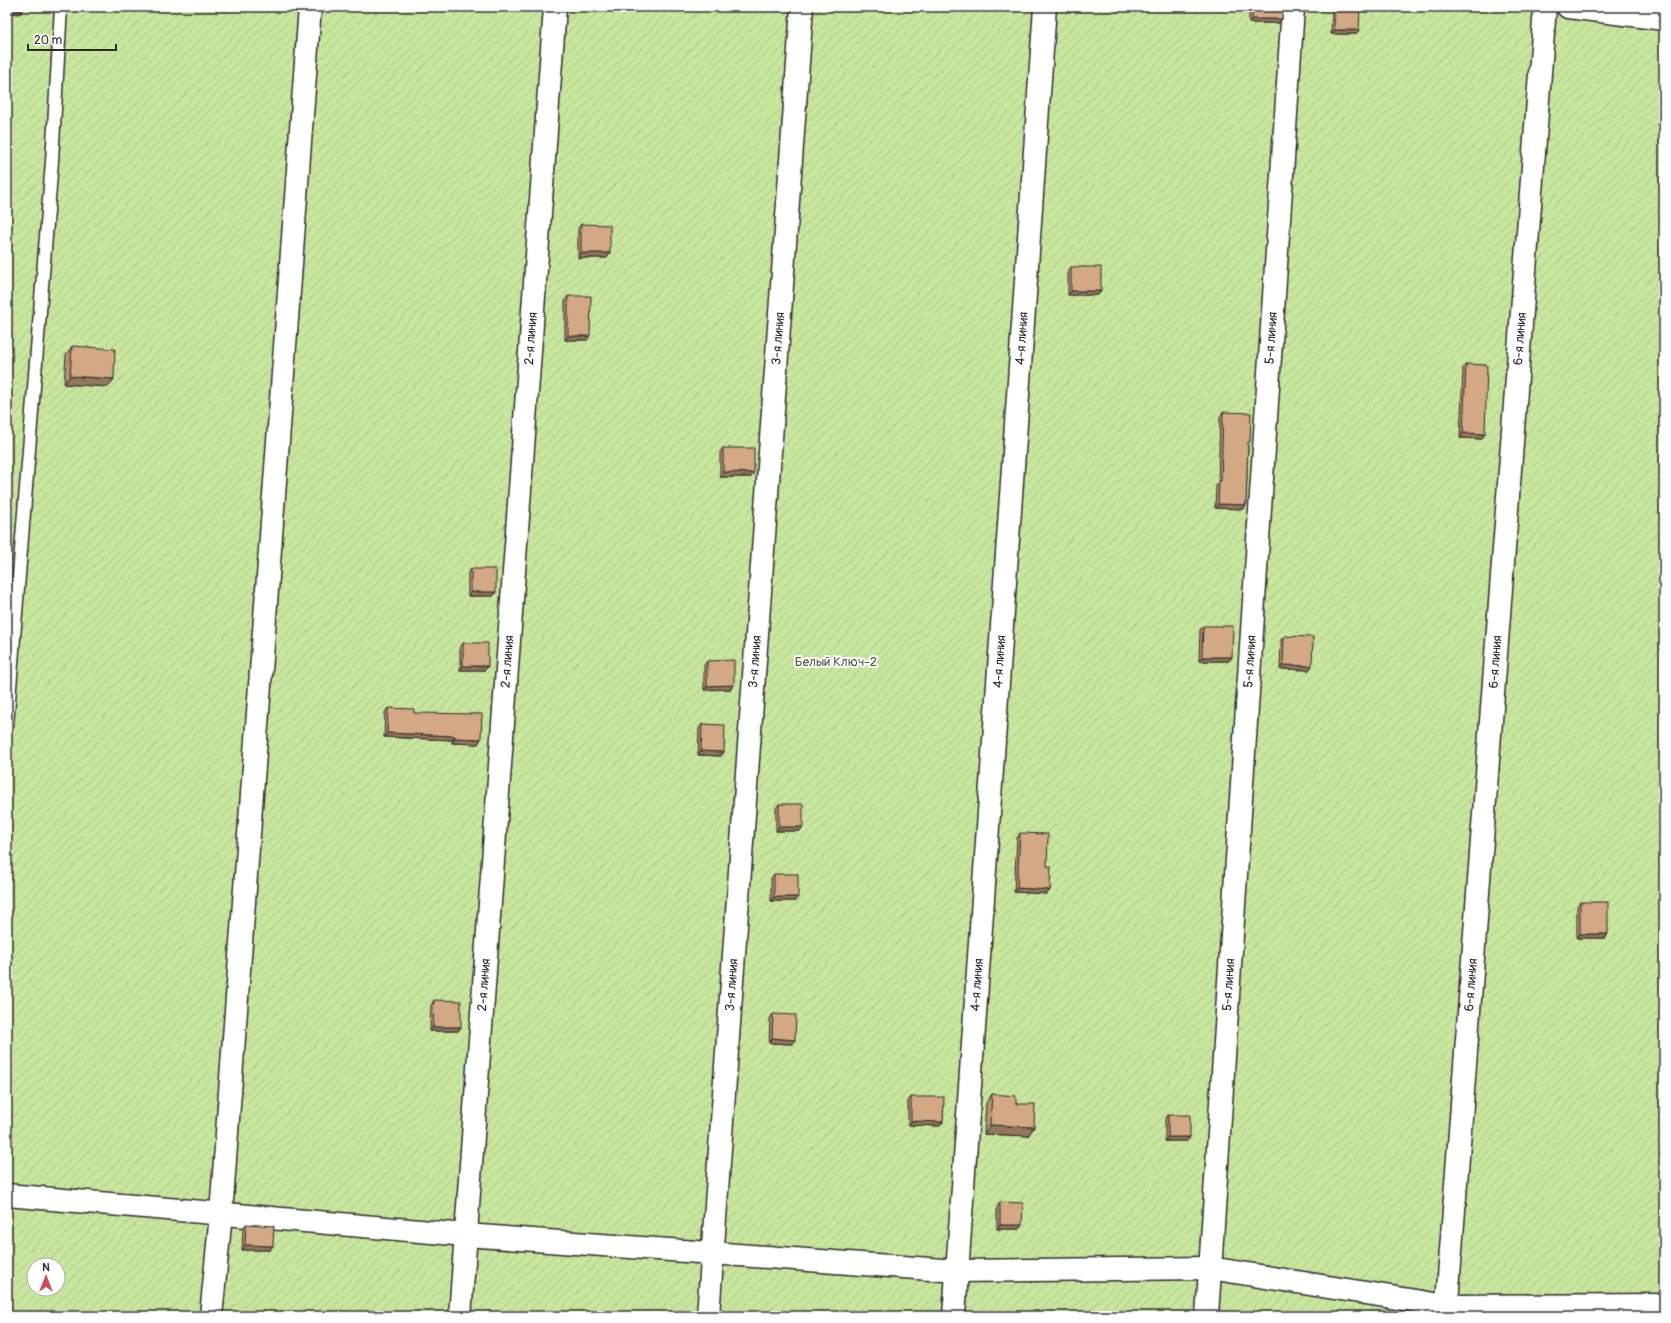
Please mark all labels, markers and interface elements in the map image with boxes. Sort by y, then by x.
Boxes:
scale bar [28,26,116,52]
text: 20 m [34,33,63,48]
street label: 4-я линия [1012,311,1032,365]
street label: 5-я линия [1262,311,1281,365]
street label: 2-я линия [521,312,541,366]
street label: 3-я линия [768,312,788,365]
street label: 6-я линия [1510,312,1530,366]
street label: 2-я линия [498,635,517,689]
street label: 3-я линия [745,635,765,689]
street label: 4-я линия [990,635,1009,689]
street label: 5-я линия [1240,635,1260,688]
street label: 6-я линия [1485,635,1505,689]
park label: Белый Ключ-2 [795,654,877,670]
street label: 2-я линия [474,958,494,1012]
street label: 3-я линия [722,958,742,1012]
street label: 4-я линия [967,958,987,1012]
street label: 5-я линия [1219,958,1238,1011]
street label: 6-я линия [1461,958,1481,1012]
north arrow [26,1257,66,1297]
text: N [42,1261,50,1274]

